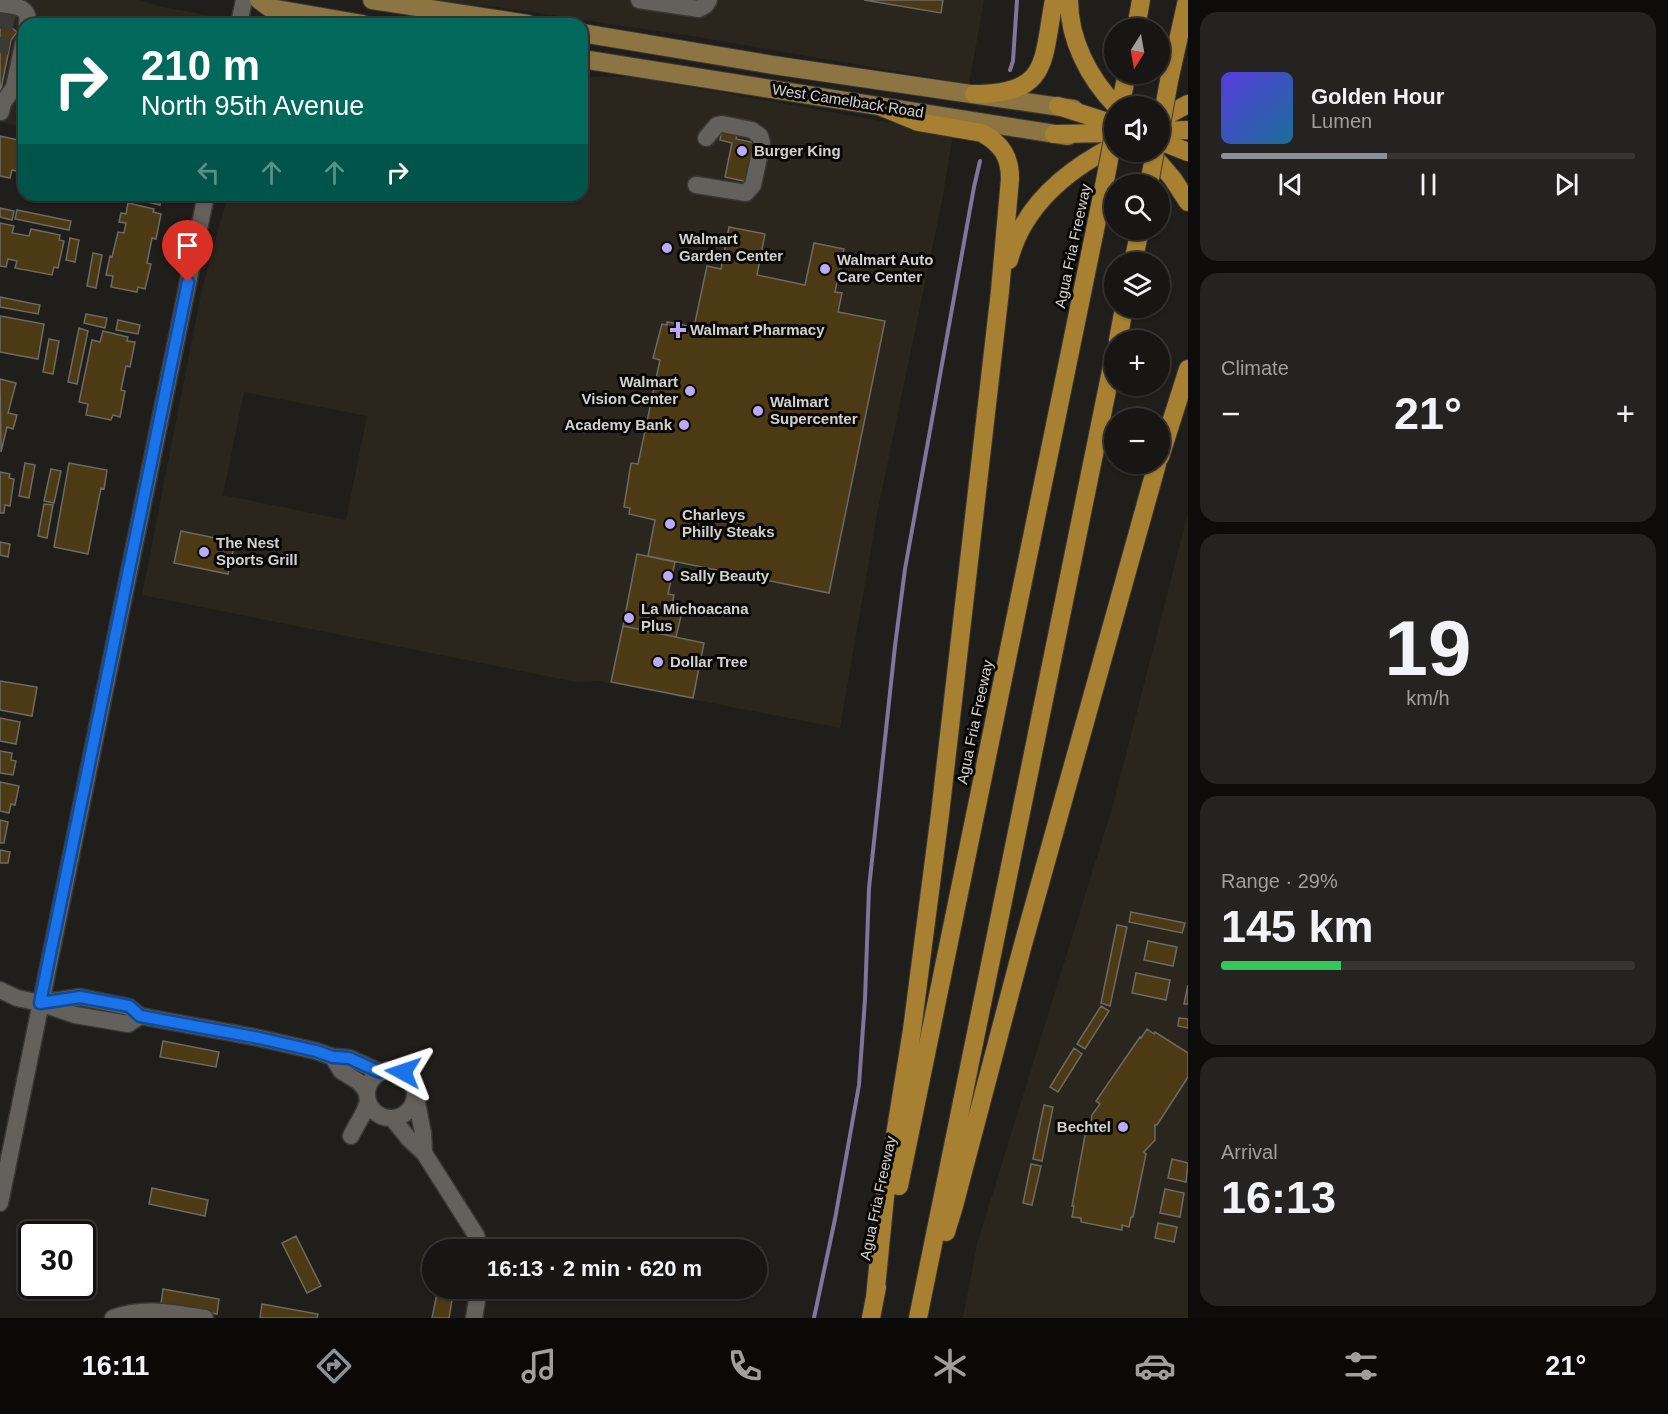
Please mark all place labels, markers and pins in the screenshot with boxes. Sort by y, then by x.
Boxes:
place label: Burger King [754,142,841,159]
marker: Burger King [735,144,749,158]
pin [162,220,213,282]
place label: Walmart Garden Center [679,230,783,264]
marker: Walmart Garden Center [660,241,674,255]
place label: Walmart Auto Care Center [837,251,933,285]
marker: Walmart Auto Care Center [818,262,832,276]
place label: Walmart Pharmacy [690,321,825,338]
marker: Walmart Pharmacy [671,323,685,337]
place label: Walmart Vision Center [582,373,678,407]
marker: Walmart Vision Center [683,384,697,398]
place label: Walmart Supercenter [770,393,858,427]
marker: Walmart Supercenter [751,404,765,418]
place label: Academy Bank [564,416,673,433]
marker: Academy Bank [677,418,691,432]
place label: Charleys Philly Steaks [682,506,775,540]
marker: Charleys Philly Steaks [663,517,677,531]
place label: The Nest Sports Grill [216,534,298,568]
marker: The Nest Sports Grill [197,545,211,559]
place label: Sally Beauty [680,567,770,584]
marker: Sally Beauty [661,569,675,583]
place label: La Michoacana Plus [641,600,749,634]
marker: La Michoacana Plus [622,611,636,625]
place label: Dollar Tree [670,653,748,670]
marker: Dollar Tree [651,655,665,669]
place label: Bechtel [1057,1118,1111,1135]
marker: Bechtel [1116,1120,1130,1134]

